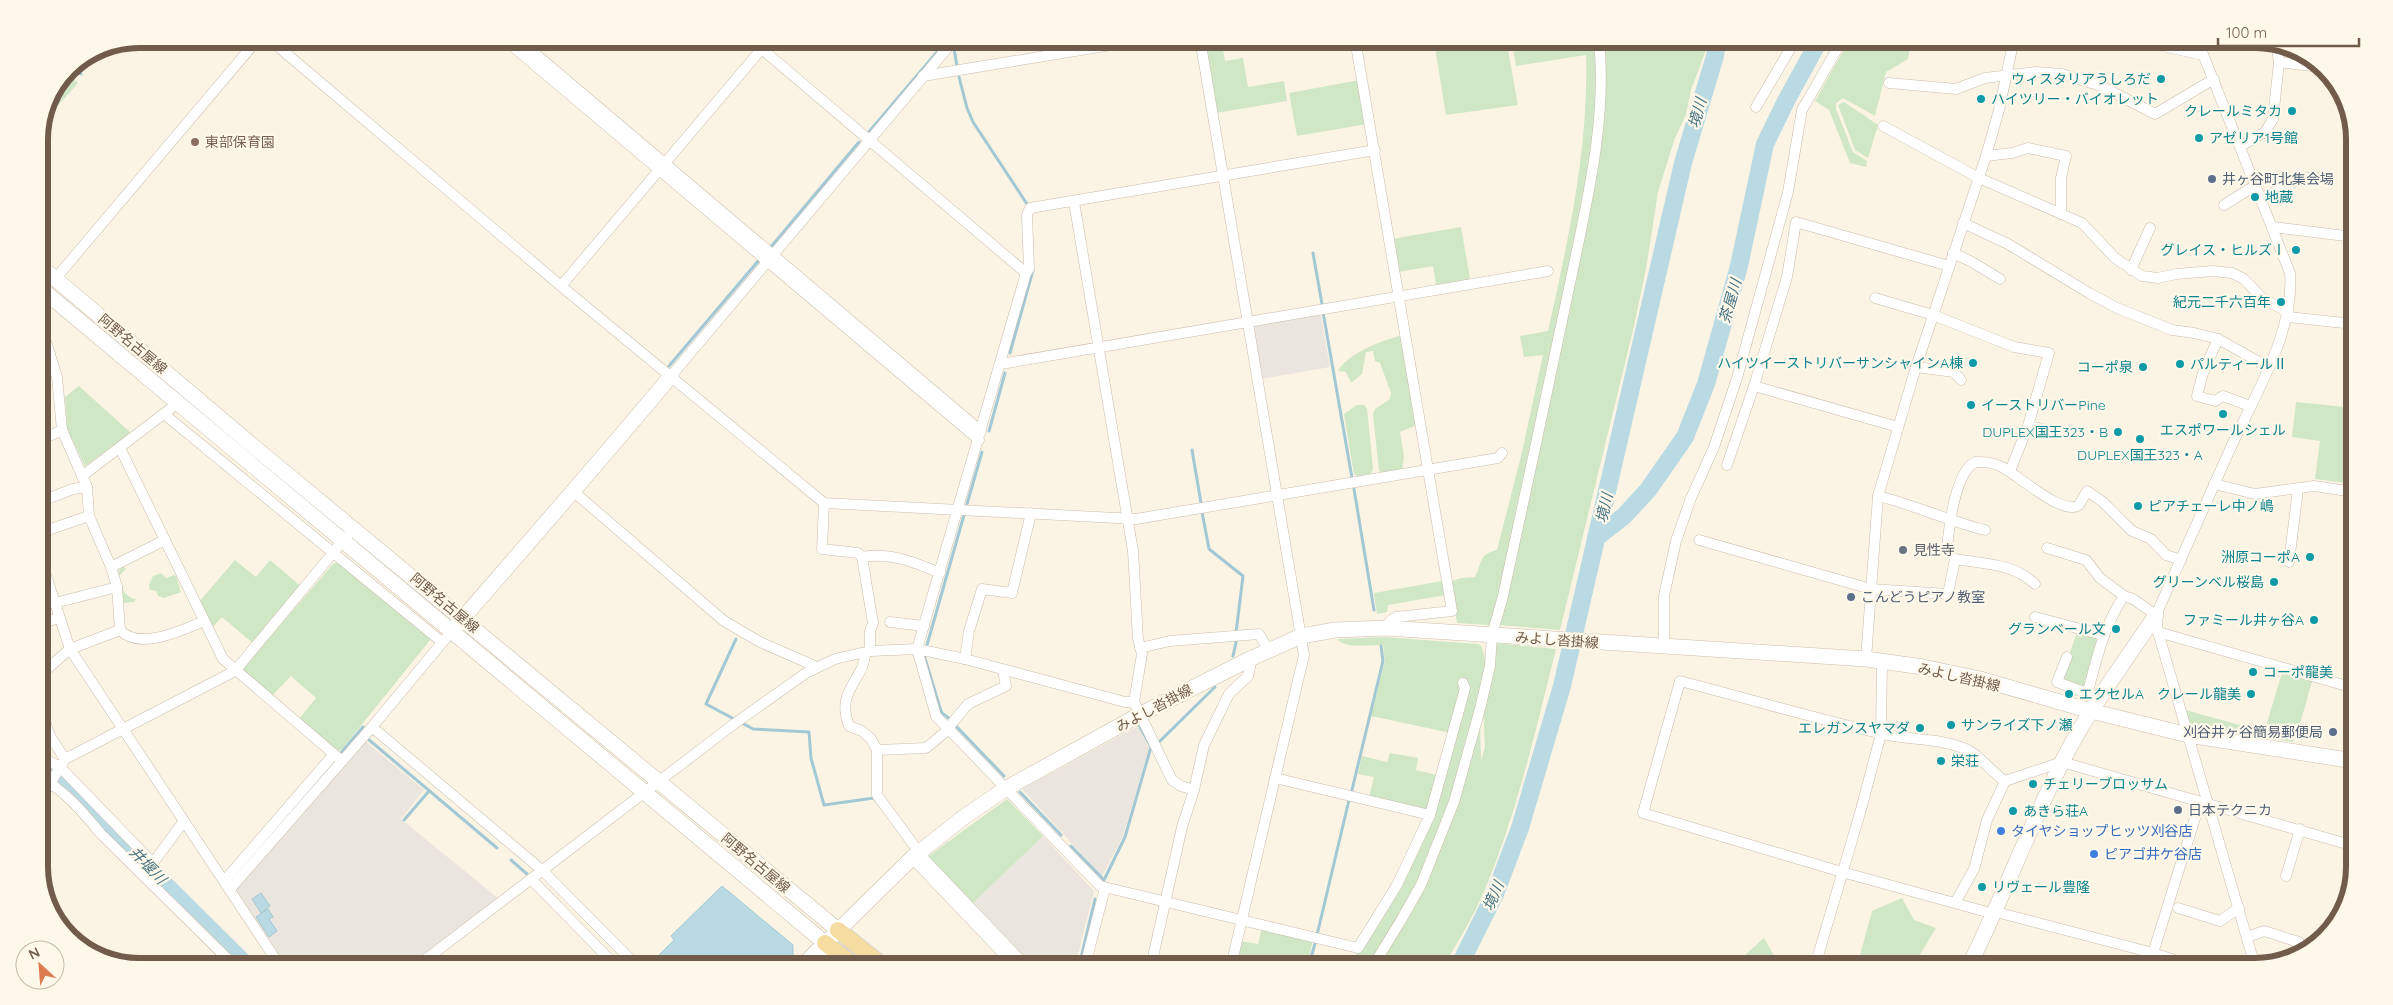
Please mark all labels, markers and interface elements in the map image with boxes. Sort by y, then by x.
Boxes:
scale bar [2218,15,2359,47]
text: 100 m [2226,23,2267,42]
place label: ウィスタリアうしろだ [2011,70,2151,88]
marker: ウィスタリアうしろだ [2155,73,2167,85]
place label: ハイツリー・バイオレット [1991,90,2159,108]
marker: ハイツリー・バイオレット [1975,93,1987,105]
water label: 境川 [1684,94,1711,130]
place label: クレールミタカ [2184,102,2282,120]
marker: クレールミタカ [2286,105,2298,117]
place label: アゼリア1号館 [2209,129,2298,147]
marker: アゼリア1号館 [2193,132,2205,144]
place label: 東部保育園 [205,133,275,151]
marker: 東部保育園 [189,136,201,148]
place label: 井ヶ谷町北集会場 [2222,170,2334,188]
marker: 井ヶ谷町北集会場 [2206,173,2218,185]
place label: 地蔵 [2265,188,2293,206]
marker: 地蔵 [2249,191,2261,203]
place label: グレイス・ヒルズⅠ [2160,241,2286,259]
marker: グレイス・ヒルズⅠ [2290,244,2302,256]
water label: 茶屋川 [1715,275,1746,325]
place label: 紀元二千六百年 [2173,293,2271,311]
marker: 紀元二千六百年 [2275,296,2287,308]
street label: 阿野名古屋線 [95,310,171,378]
place label: ハイツイーストリバーサンシャインA棟 [1717,354,1963,372]
place label: パルティールⅡ [2190,355,2287,373]
marker: ハイツイーストリバーサンシャインA棟 [1967,357,1979,369]
place label: コーポ泉 [2077,358,2133,376]
marker: パルティールⅡ [2174,358,2186,370]
marker: コーポ泉 [2137,361,2149,373]
place label: イーストリバーPine [1981,396,2106,414]
marker: イーストリバーPine [1965,399,1977,411]
marker: エスポワールシェル [2217,408,2229,420]
place label: エスポワールシェル [2160,421,2286,439]
place label: DUPLEX国王323・B [1982,423,2108,441]
marker: DUPLEX国王323・B [2112,426,2124,438]
marker: DUPLEX国王323・A [2134,433,2146,445]
place label: DUPLEX国王323・A [2077,446,2203,464]
water label: 境川 [1591,489,1617,525]
place label: ピアチェーレ中ノ嶋 [2148,497,2274,515]
marker: ピアチェーレ中ノ嶋 [2132,500,2144,512]
place label: 見性寺 [1913,541,1955,559]
marker: 見性寺 [1897,544,1909,556]
place label: 洲原コーポA [2221,548,2300,566]
marker: 洲原コーポA [2304,551,2316,563]
street label: 阿野名古屋線 [407,569,483,637]
place label: グリーンベル桜島 [2153,573,2264,591]
marker: グリーンベル桜島 [2268,576,2280,588]
place label: こんどうピアノ教室 [1861,588,1985,606]
marker: こんどうピアノ教室 [1845,591,1857,603]
place label: ファミール井ヶ谷A [2183,611,2304,629]
marker: ファミール井ヶ谷A [2308,614,2320,626]
place label: グランベール文 [2008,620,2106,638]
marker: グランベール文 [2110,623,2122,635]
street label: みよし沓掛線 [1514,628,1600,652]
street label: みよし沓掛線 [1916,659,2002,695]
place label: コーポ龍美 [2263,663,2333,681]
marker: コーポ龍美 [2247,666,2259,678]
street label: みよし沓掛線 [1113,680,1195,736]
place label: エクセルA [2079,685,2144,703]
place label: クレール龍美 [2157,685,2241,703]
marker: エクセルA [2063,688,2075,700]
marker: クレール龍美 [2245,688,2257,700]
place label: サンライズ下ノ瀬 [1961,716,2073,734]
place label: エレガンスヤマダ [1798,719,1910,737]
marker: サンライズ下ノ瀬 [1945,719,1957,731]
marker: エレガンスヤマダ [1914,722,1926,734]
place label: 刈谷井ヶ谷簡易郵便局 [2183,723,2323,741]
marker: 刈谷井ヶ谷簡易郵便局 [2327,726,2339,738]
place label: 栄荘 [1951,752,1979,770]
marker: 栄荘 [1935,755,1947,767]
place label: チェリーブロッサム [2043,775,2168,793]
marker: チェリーブロッサム [2027,778,2039,790]
place label: 日本テクニカ [2188,801,2272,819]
place label: あきら荘A [2023,802,2088,820]
marker: 日本テクニカ [2172,804,2184,816]
marker: あきら荘A [2007,805,2019,817]
place label: タイヤショップヒッツ刈谷店 [2011,822,2193,840]
marker: タイヤショップヒッツ刈谷店 [1995,825,2007,837]
street label: 阿野名古屋線 [718,829,794,897]
water label: 井堰川 [126,842,172,889]
place label: ピアゴ井ケ谷店 [2104,845,2202,863]
marker: ピアゴ井ケ谷店 [2088,848,2100,860]
water label: 境川 [1478,877,1509,914]
place label: リヴェール豊隆 [1992,878,2090,896]
marker: リヴェール豊隆 [1976,881,1988,893]
north arrow [15,940,65,990]
text: N [26,943,43,964]

